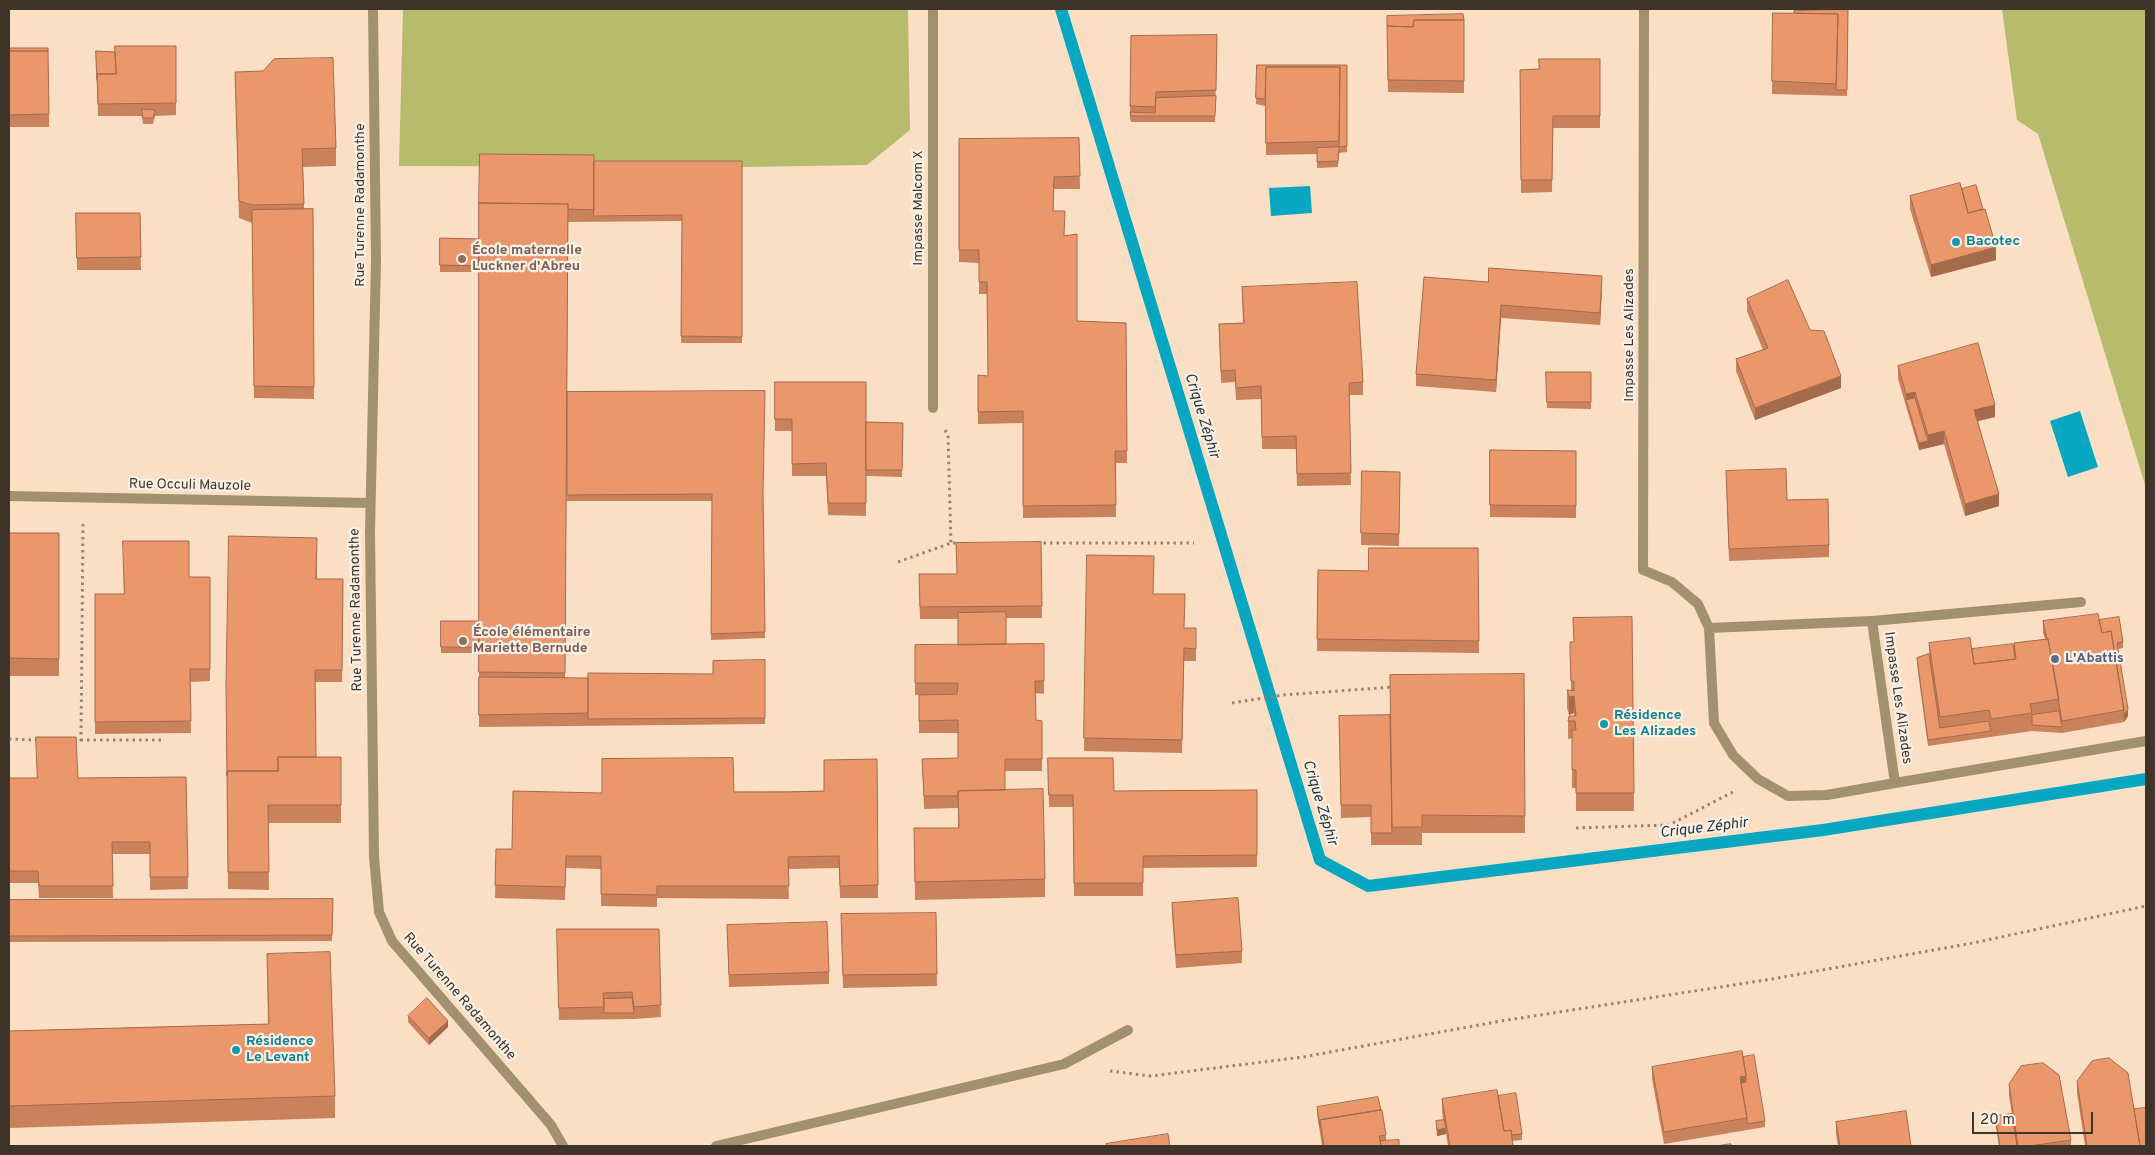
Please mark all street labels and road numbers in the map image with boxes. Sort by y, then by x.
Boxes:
street label: Rue Turenne Radamonthe [353,123,369,287]
street label: Impasse Malcom X [911,150,927,266]
street label: Impasse Les Alizades [1622,268,1638,402]
street label: Rue Occuli Mauzole [129,477,251,495]
street label: Rue Turenne Radamonthe [347,528,367,692]
street label: Impasse Les Alizades [1879,631,1915,765]
street label: Rue Turenne Radamonthe [399,930,519,1064]

